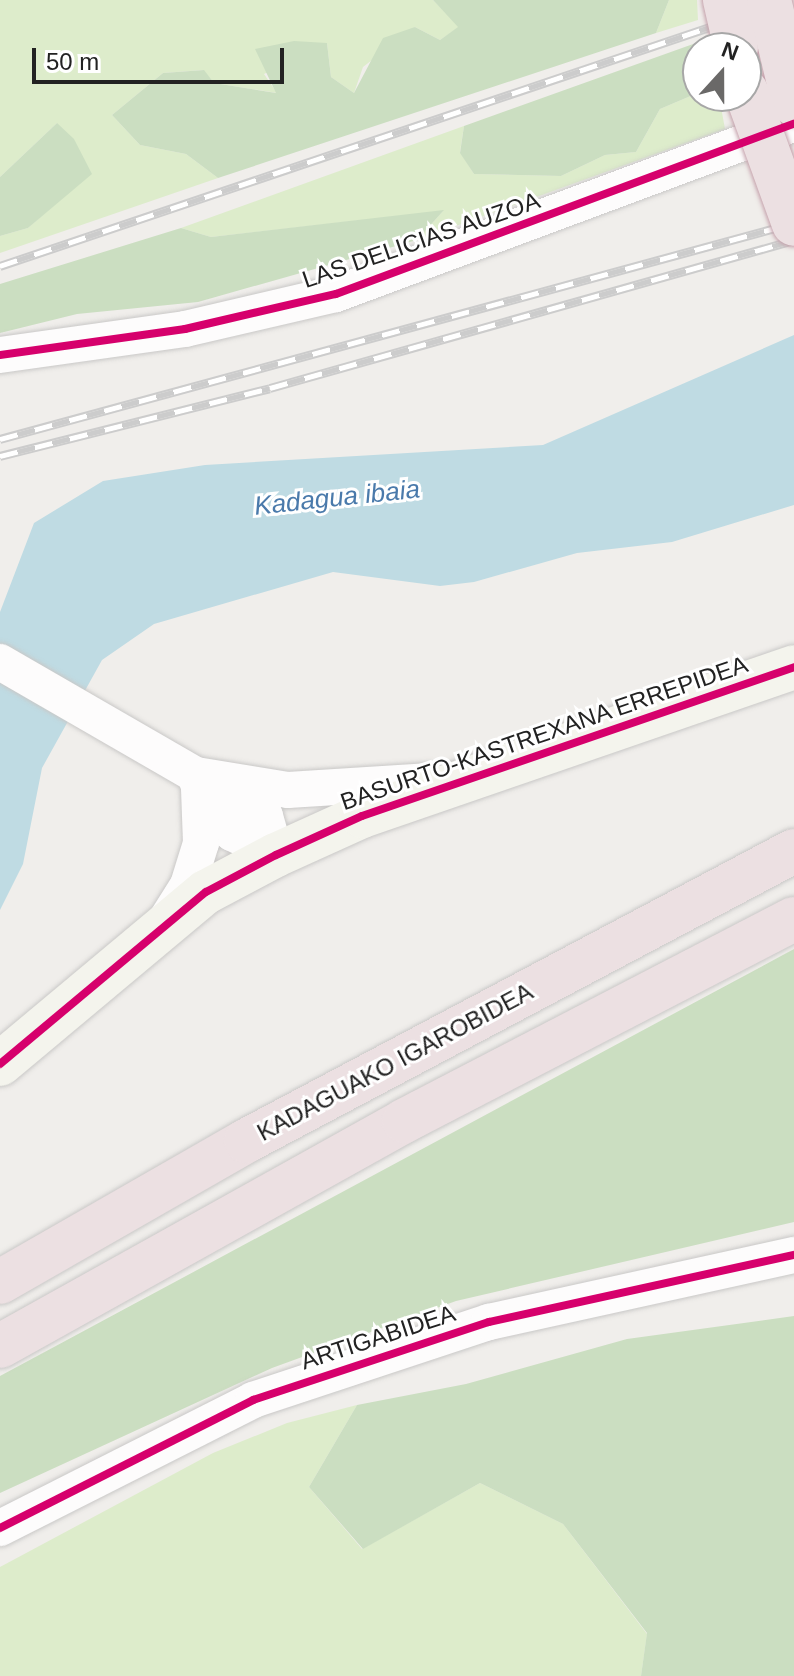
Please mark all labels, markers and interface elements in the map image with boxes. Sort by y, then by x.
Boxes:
scale bar [36,32,288,82]
north arrow [682,32,762,112]
text: N [718,36,742,66]
text: 50 m [46,48,99,75]
street label: LAS DELICIAS AUZOA [298,186,544,294]
water label: Kadagua ibaia [253,474,421,522]
street label: BASURTO-KASTREXANA ERREPIDEA [336,649,752,817]
street label: KADAGUAKO IGAROBIDEA [252,977,538,1147]
street label: ARTIGABIDEA [297,1298,459,1376]

